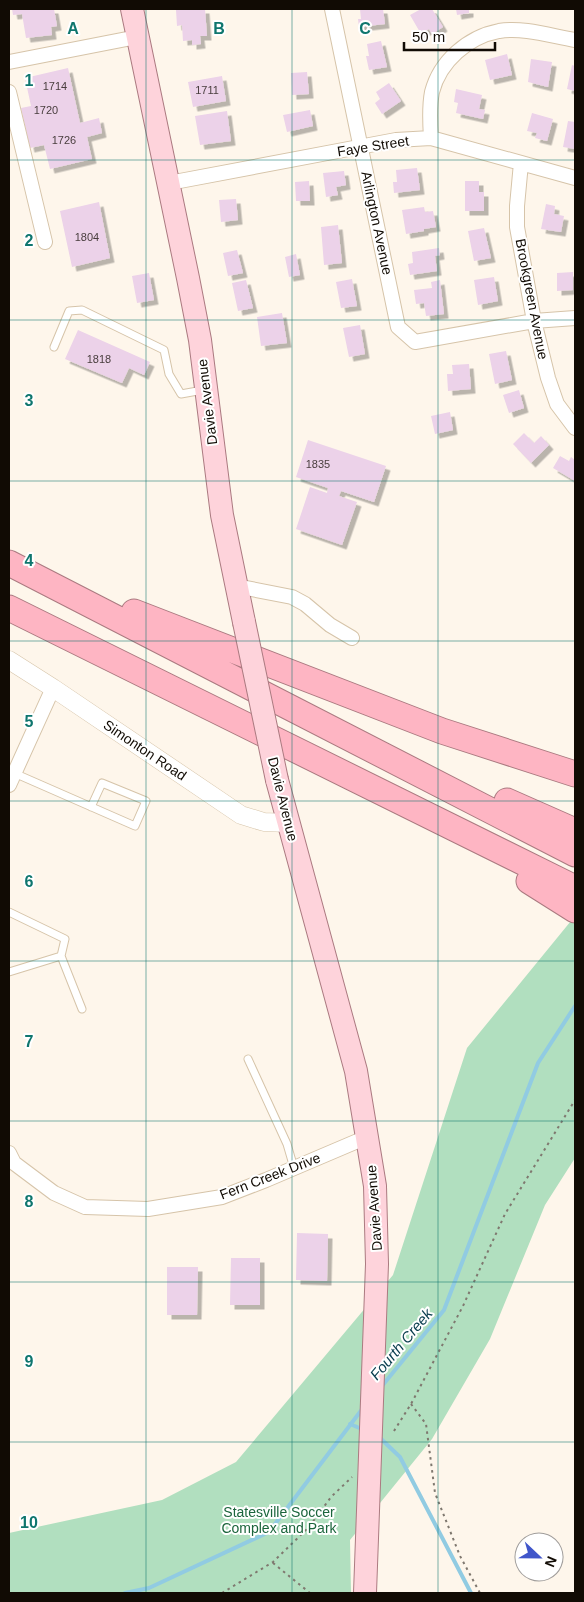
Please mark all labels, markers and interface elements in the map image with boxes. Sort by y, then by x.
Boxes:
text: A [67,20,79,37]
text: B [213,20,225,37]
text: C [359,20,371,37]
scale bar [404,20,495,52]
text: 50 m [412,28,445,45]
text: 1 [25,72,34,89]
house number: 1714 [43,80,67,92]
house number: 1711 [195,84,219,96]
house number: 1720 [34,104,58,116]
street label: Faye Street [336,132,410,160]
house number: 1726 [52,134,76,146]
street label: Arlington Avenue [358,170,396,277]
house number: 1804 [75,231,99,243]
text: 2 [25,232,34,249]
street label: Brookgreen Avenue [512,237,552,361]
house number: 1818 [87,353,111,365]
street label: Davie Avenue [194,358,220,446]
text: 3 [25,392,34,409]
house number: 1835 [306,458,330,470]
text: 4 [25,552,34,569]
text: 5 [25,713,34,730]
street label: Simonton Road [101,716,189,784]
street label: Davie Avenue [265,755,301,843]
text: 6 [25,873,34,890]
text: 7 [25,1033,34,1050]
street label: Fern Creek Drive [217,1149,323,1203]
street label: Davie Avenue [363,1164,385,1252]
text: 8 [25,1193,34,1210]
water label: Fourth Creek [366,1304,437,1383]
text: 9 [25,1353,34,1370]
park label: Statesville Soccer Complex and Park [221,1504,338,1536]
text: 10 [20,1514,38,1531]
north arrow [514,1532,564,1582]
text: N [542,1554,560,1570]

